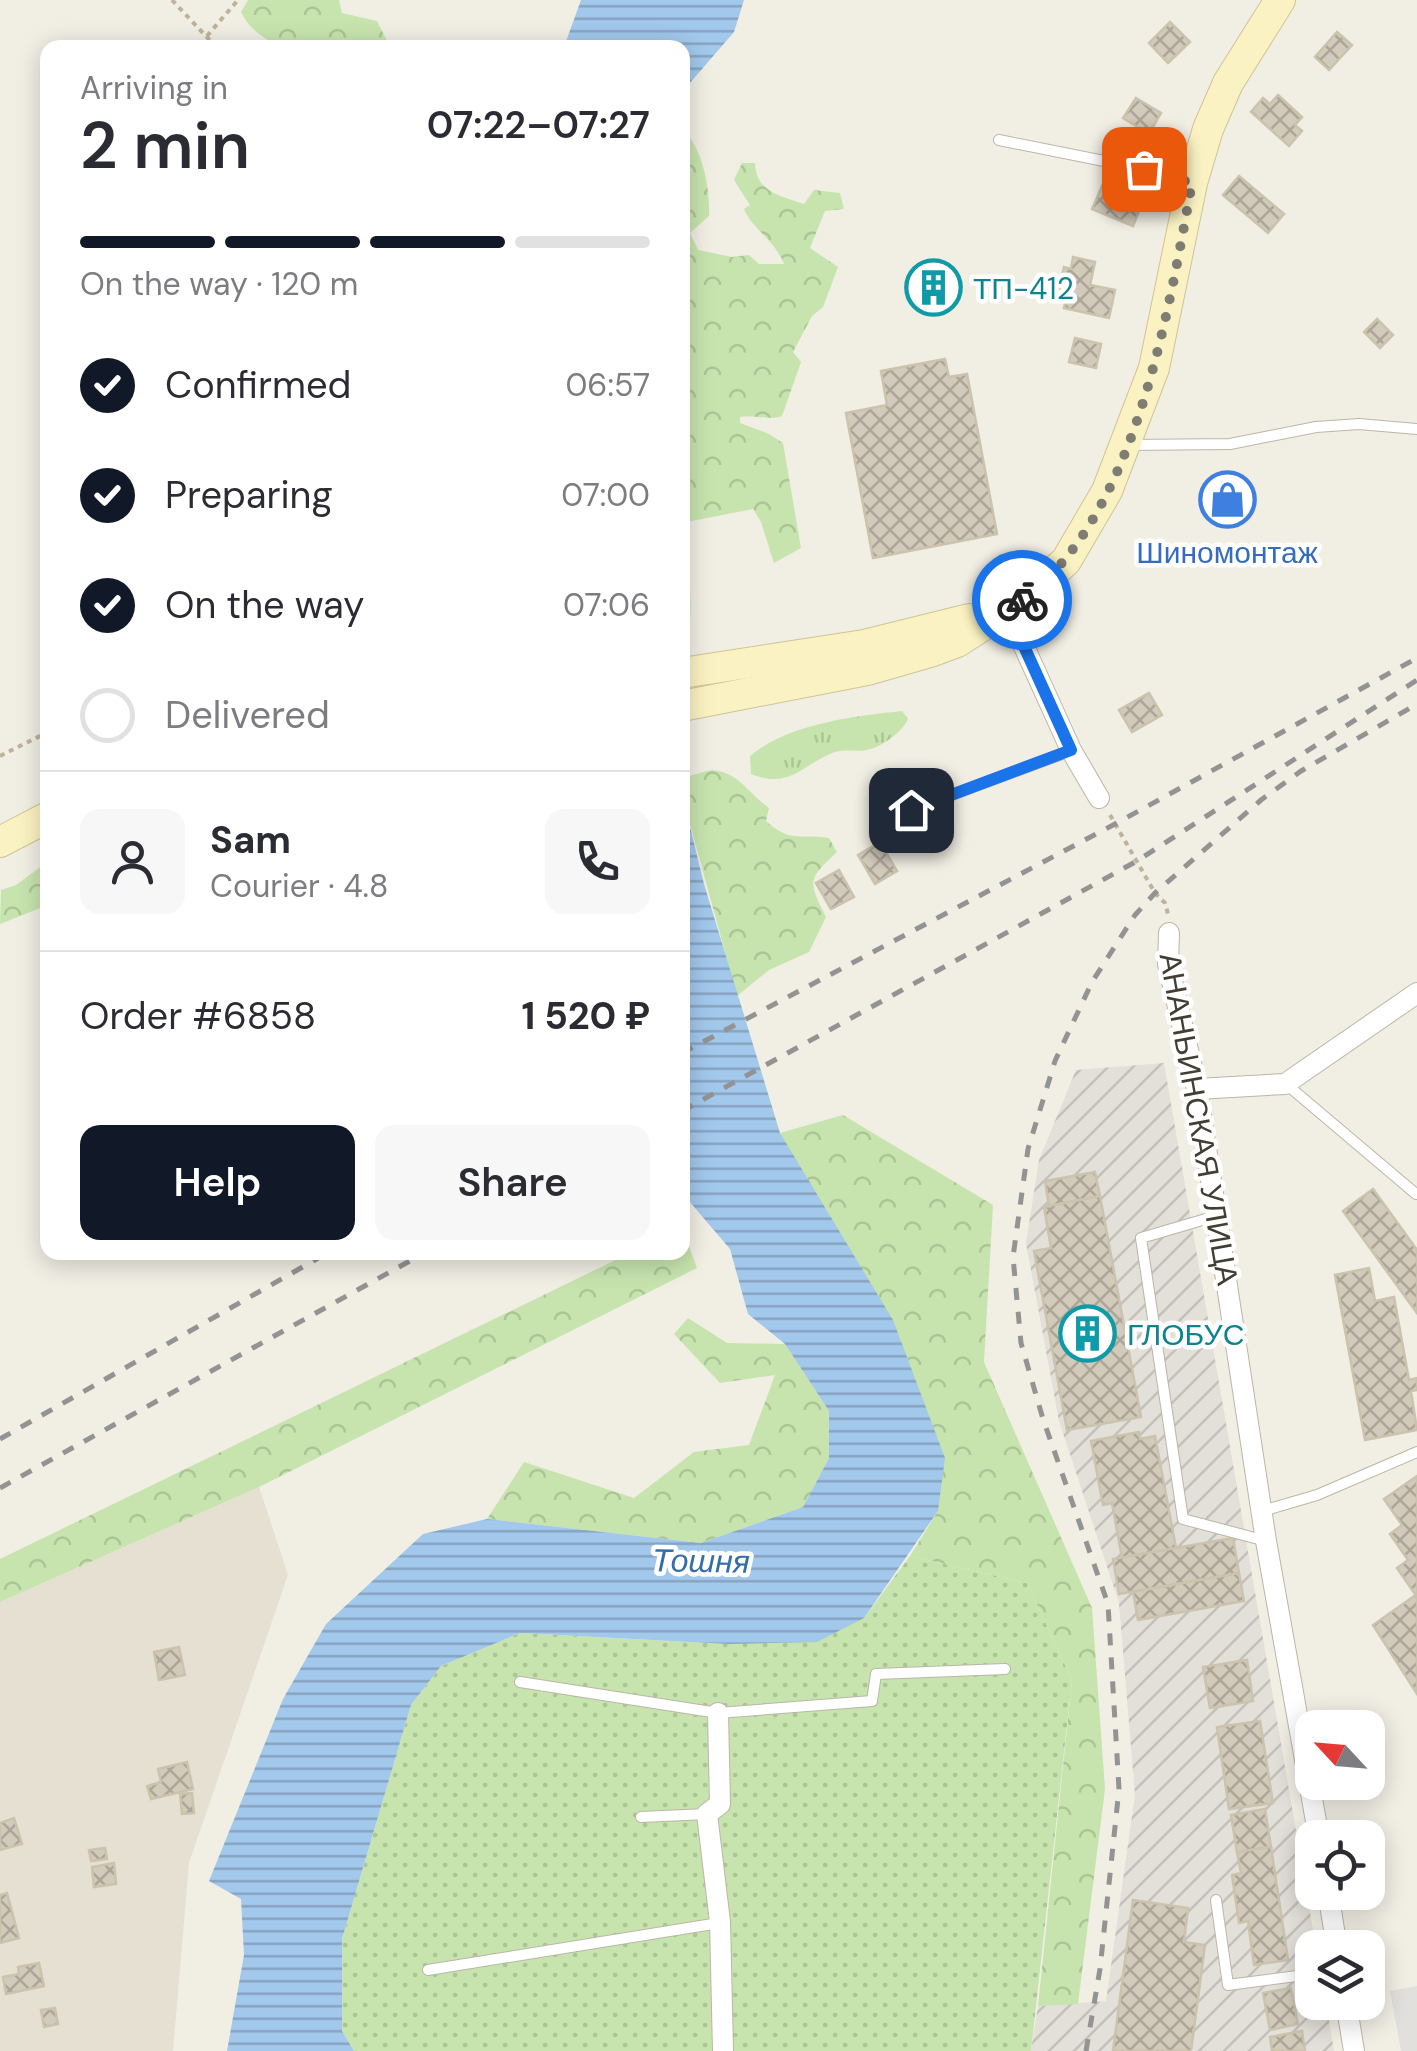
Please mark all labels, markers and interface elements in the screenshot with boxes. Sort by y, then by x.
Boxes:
text: Arriving in [80,67,228,109]
text: 07:22–07:27 [427,100,650,150]
text: 2 min [80,104,250,188]
pin [1102,127,1187,212]
icon: bag [1117,142,1172,197]
building icon: ТП-412 [904,258,964,318]
text: On the way · 120 m [80,263,358,305]
place label: ТП-412 [973,269,1074,308]
icon: check [80,358,135,413]
text: Confirmed [165,360,351,410]
text: 06:57 [565,364,650,406]
icon: check [80,468,135,523]
shop icon: Шиномонтаж [1197,469,1257,529]
text: Preparing [165,470,333,520]
text: 07:00 [561,474,650,516]
place label: Шиномонтаж [1136,533,1318,572]
courier [972,550,1072,650]
icon: bike [995,573,1050,628]
icon: check [80,578,135,633]
text: On the way [165,580,364,630]
text: 07:06 [563,584,650,626]
text: Delivered [165,690,330,740]
pin [869,768,954,853]
icon: home [884,783,939,838]
button: person [80,809,185,914]
button: phone [545,809,650,914]
text: Sam [210,815,291,865]
text: Courier · 4.8 [210,865,388,907]
street label: АНАНЬИНСКАЯ УЛИЦА [1151,950,1247,1288]
text: Order #6858 [80,991,316,1041]
text: 1 520 ₽ [522,991,650,1041]
button: Help [80,1125,355,1240]
button: Share [375,1125,650,1240]
building icon: ГЛОБУС [1058,1304,1118,1364]
place label: ГЛОБУС [1127,1315,1244,1354]
water label: Тошня [652,1539,750,1583]
north arrow [1295,1710,1385,1800]
map controls [1295,1710,1385,2020]
button: locate [1295,1820,1385,1910]
button: layers [1295,1930,1385,2020]

